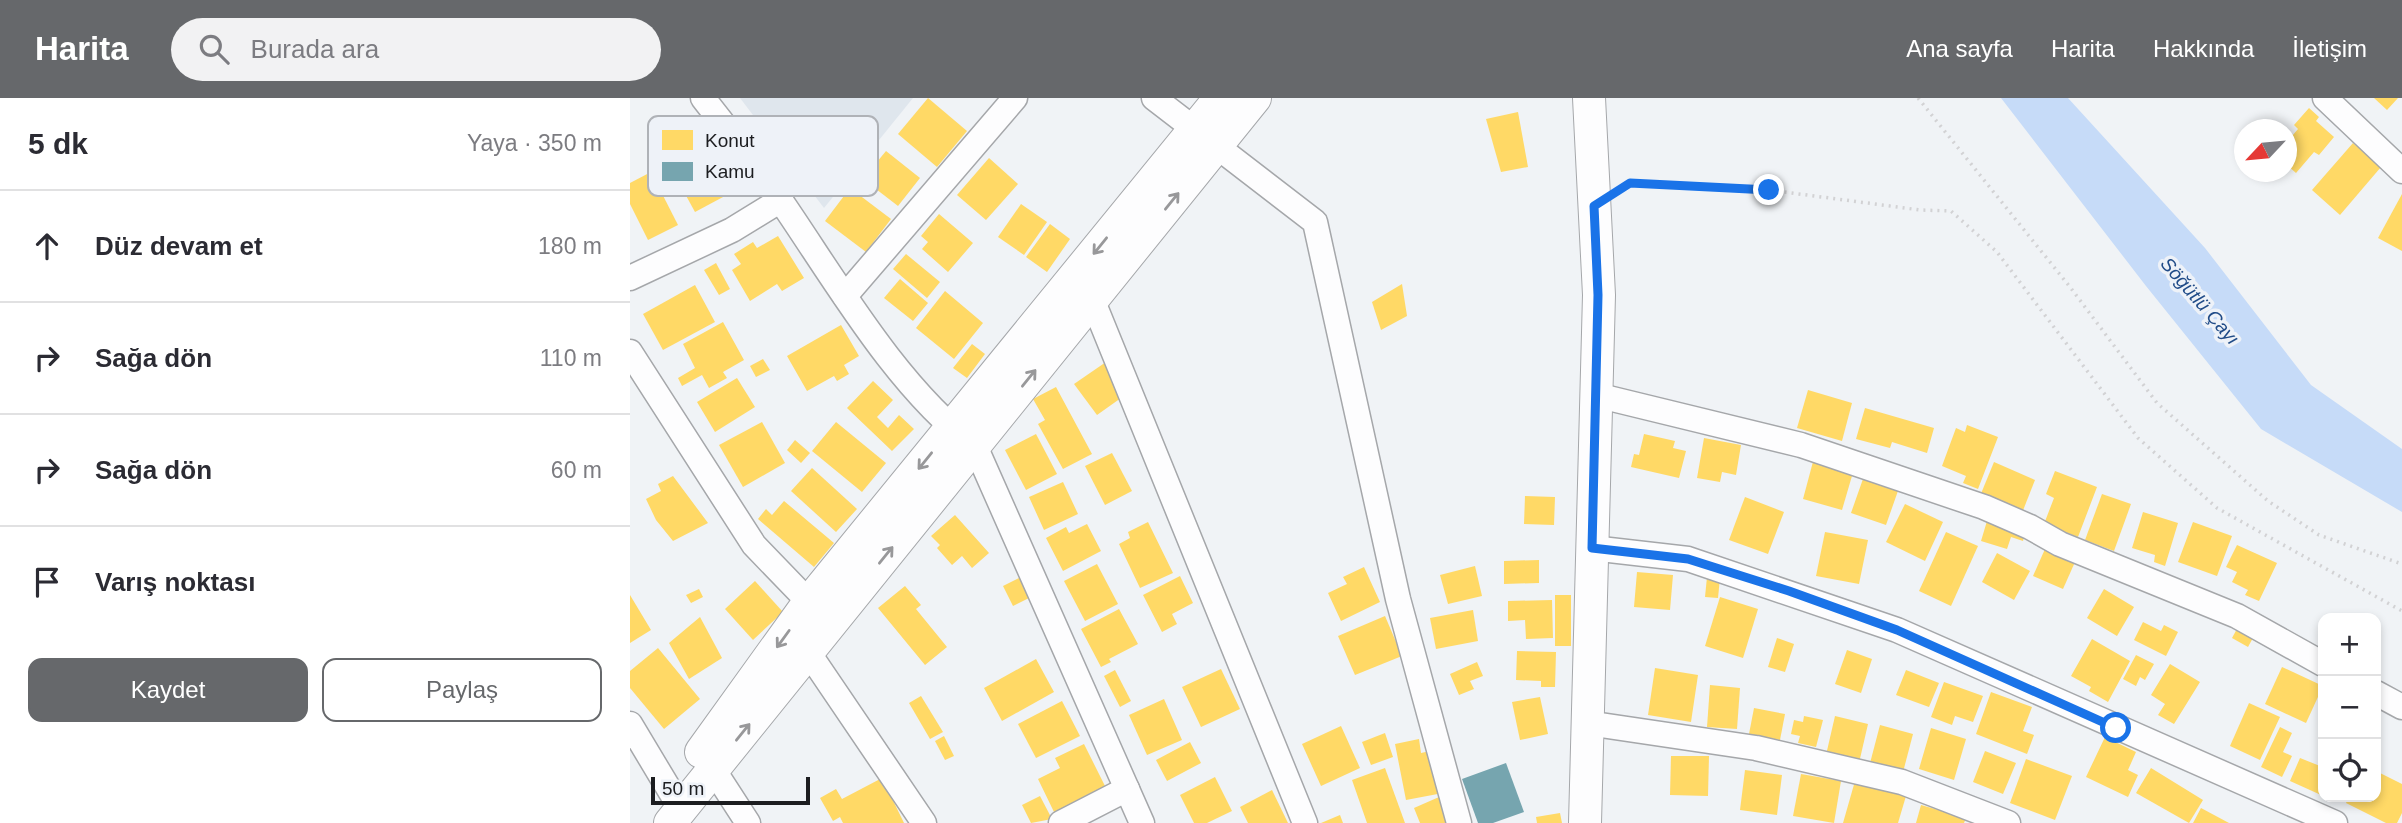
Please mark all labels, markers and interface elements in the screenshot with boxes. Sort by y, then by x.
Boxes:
search box [171,18,661,81]
text: Harita [35,30,129,67]
icon: search [195,30,233,68]
text: Burada ara [251,34,379,64]
text: Ana sayfa [1906,35,2013,62]
text: Harita [2051,35,2115,62]
text: Hakkında [2153,35,2254,62]
text: İletişim [2292,35,2367,62]
legend [648,116,878,196]
north arrow [2234,119,2297,182]
text: 5 dk [28,127,88,160]
text: Yaya · 350 m [467,130,602,156]
text: Konut [705,130,755,151]
text: Kamu [705,161,755,182]
route end [1753,174,1784,205]
one-way arrow [1164,192,1179,210]
icon: ahead [28,227,66,265]
text: Düz devam et [95,231,263,261]
text: 180 m [538,233,602,259]
one-way arrow [1092,237,1107,255]
water label: Söğütlü Çayı [2156,253,2244,349]
icon: right [28,339,66,377]
text: Sağa dön [95,343,212,373]
text: 110 m [540,345,602,371]
one-way arrow [1021,369,1037,387]
icon: right [28,451,66,489]
one-way arrow [918,451,933,469]
text: Sağa dön [95,455,212,485]
text: 60 m [551,457,602,483]
one-way arrow [879,546,894,564]
icon: arrive [28,563,66,601]
text: Varış noktası [95,567,255,597]
map controls [2318,613,2381,802]
button: + [2318,613,2381,676]
one-way arrow [776,629,791,647]
button: Kaydet [28,658,308,722]
button: Paylaş [322,658,602,722]
button: − [2318,676,2381,739]
route start [2100,712,2131,743]
one-way arrow [736,723,751,741]
button: locate [2318,739,2381,802]
scale bar [651,774,810,806]
text: 50 m [662,778,704,799]

